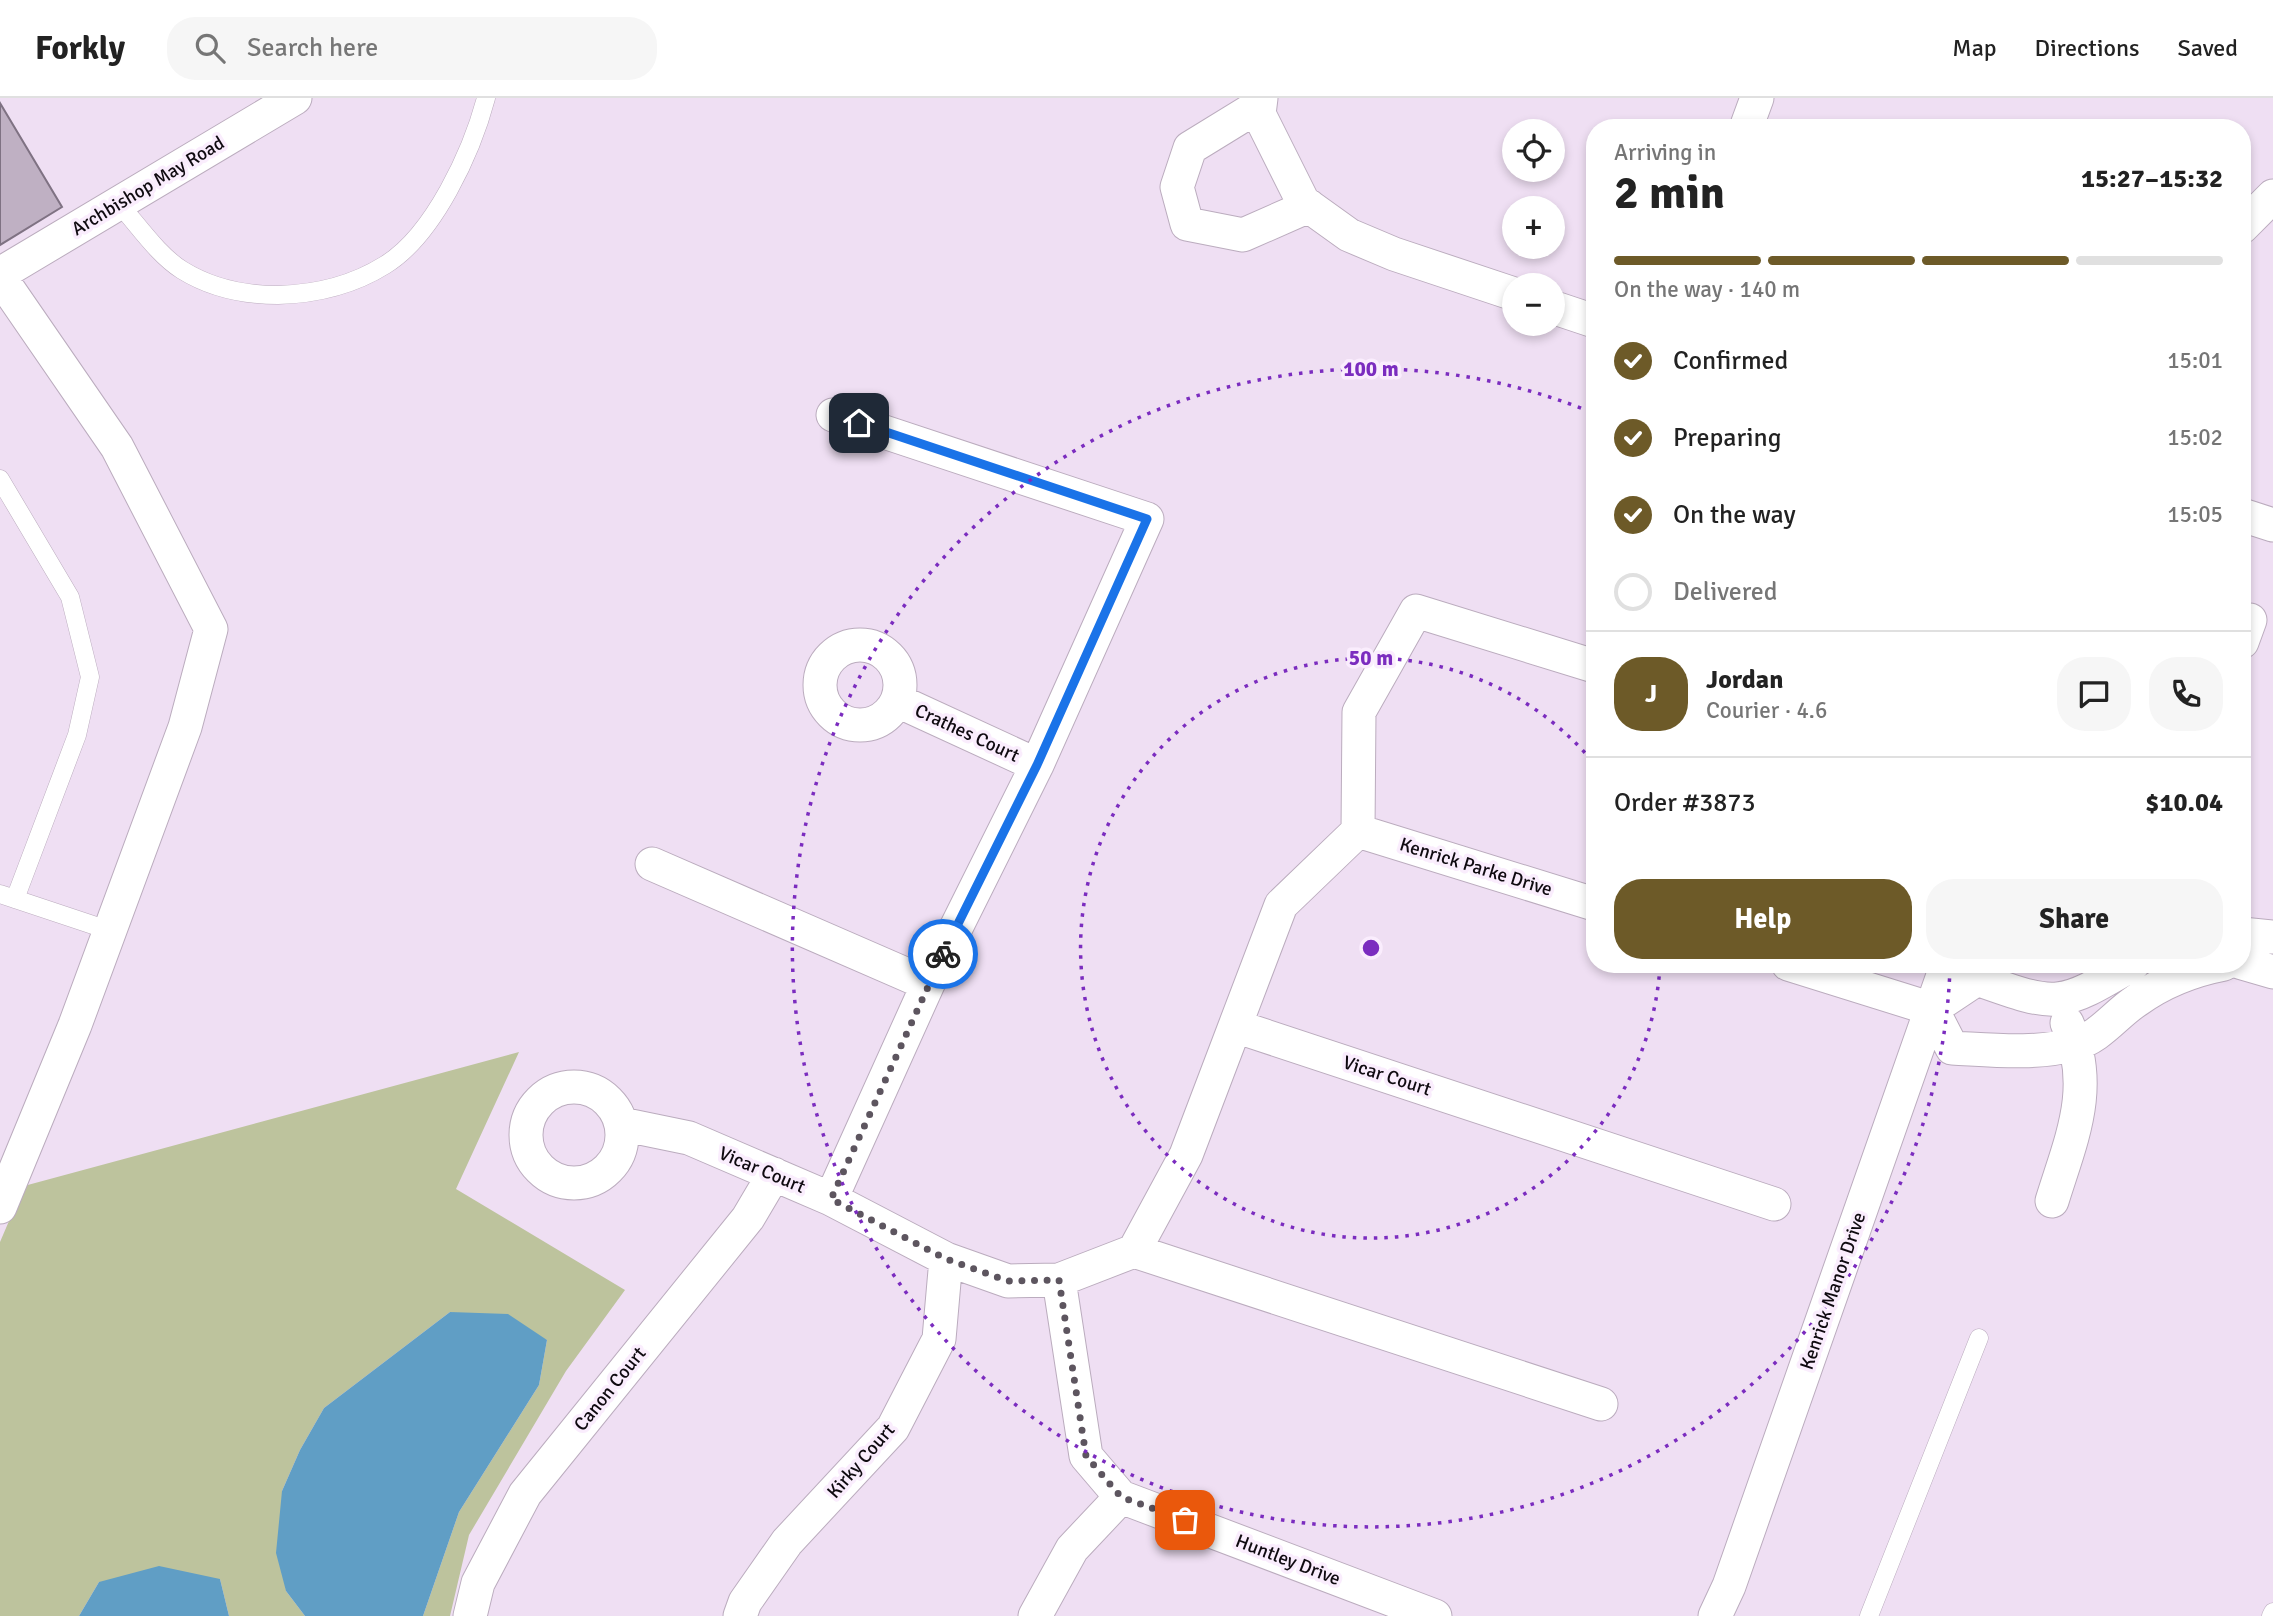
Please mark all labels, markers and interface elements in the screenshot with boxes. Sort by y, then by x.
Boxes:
search box [167,17,657,80]
text: Forkly [35,28,125,69]
icon: search [191,29,229,67]
text: Search here [247,32,378,64]
text: Map [1952,33,1997,63]
text: Directions [2035,33,2140,63]
text: Saved [2178,33,2238,63]
map controls [1502,119,1565,336]
button: locate [1502,119,1565,182]
street label: Archbishop May Road [67,131,229,241]
text: Arriving in [1614,138,1716,167]
text: 15:27–15:32 [2081,163,2223,195]
text: 2 min [1614,165,1725,221]
button: + [1502,196,1565,259]
button: − [1502,273,1565,336]
text: On the way · 140 m [1614,275,1800,304]
icon: check [1614,342,1652,380]
text: Confirmed [1673,345,1788,377]
text: 15:01 [2167,346,2223,375]
text: 100 m [1343,356,1399,382]
pin [829,393,889,453]
icon: home [840,404,878,442]
icon: check [1614,419,1652,457]
text: Preparing [1673,422,1781,454]
text: 15:02 [2167,423,2223,452]
icon: check [1614,496,1652,534]
text: On the way [1673,499,1796,531]
text: 15:05 [2167,500,2223,529]
text: Delivered [1673,576,1778,608]
text: 50 m [1349,645,1393,671]
button: chat [2057,657,2131,731]
button: phone [2149,657,2223,731]
text: Jordan [1706,664,1783,696]
text: J [1645,678,1657,710]
text: Courier · 4.6 [1706,696,1827,725]
street label: Crathes Court [911,698,1023,768]
text: Order #3873 [1614,787,1755,819]
text: $10.04 [2145,787,2223,819]
street label: Kenrick Parke Drive [1397,832,1555,902]
button: Help [1614,879,1912,959]
button: Share [1926,879,2223,959]
courier [908,919,978,989]
icon: bike [924,935,962,973]
centre of rings [1359,936,1383,960]
street label: Vicar Court [1340,1050,1435,1102]
street label: Vicar Court [715,1141,809,1199]
street label: Kenrick Manor Drive [1795,1209,1871,1373]
street label: Canon Court [569,1342,651,1436]
street label: Kirky Court [822,1418,900,1503]
pin [1155,1490,1215,1550]
icon: bag [1166,1501,1204,1539]
street label: Huntley Drive [1232,1529,1344,1591]

